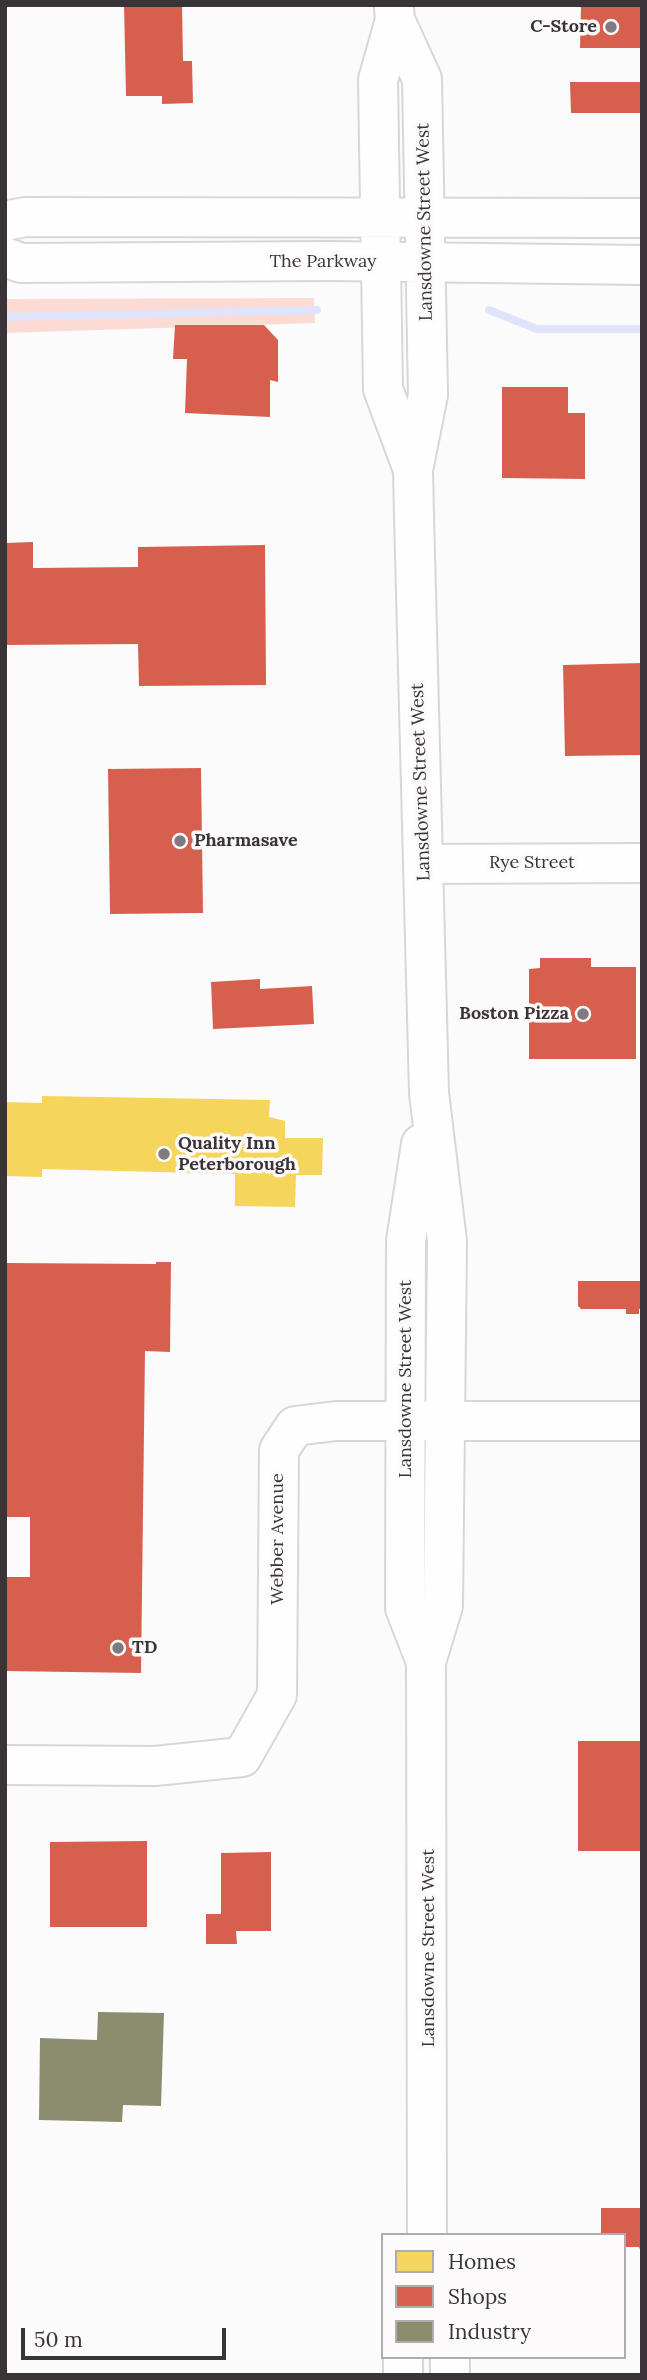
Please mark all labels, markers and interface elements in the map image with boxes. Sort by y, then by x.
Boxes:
place label: C-Store [530,16,597,38]
marker: C-Store [603,19,619,35]
street label: Lansdowne Street West [412,123,438,321]
street label: The Parkway [269,251,377,273]
street label: Lansdowne Street West [407,683,435,881]
place label: Pharmasave [194,830,298,852]
marker: Pharmasave [172,833,188,849]
street label: Rye Street [489,852,575,874]
place label: Boston Pizza [459,1003,569,1025]
marker: Boston Pizza [575,1006,591,1022]
place label: Quality Inn Peterborough [178,1133,296,1176]
marker: Quality Inn Peterborough [156,1146,172,1162]
street label: Lansdowne Street West [395,1280,417,1478]
street label: Webber Avenue [267,1473,289,1605]
place label: TD [132,1637,157,1659]
marker: TD [110,1640,126,1656]
street label: Lansdowne Street West [418,1849,440,2047]
legend [381,2233,626,2359]
text: Homes [448,2248,516,2275]
text: Shops [448,2283,507,2310]
scale bar [24,2314,229,2358]
text: Industry [448,2318,531,2345]
text: 50 m [34,2326,83,2353]

